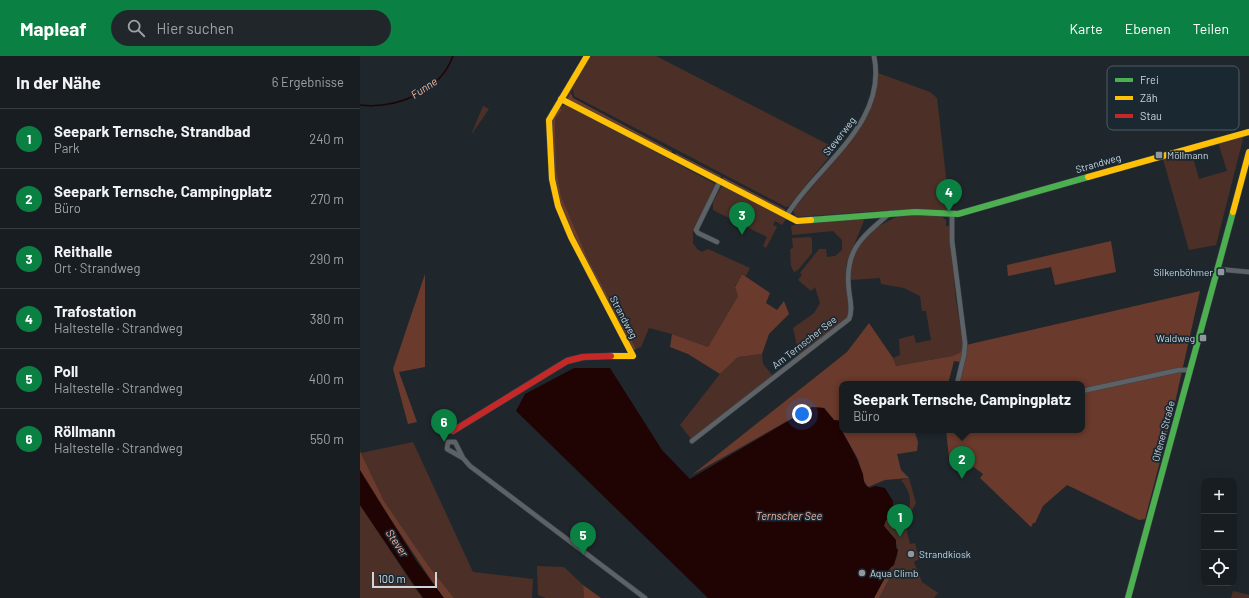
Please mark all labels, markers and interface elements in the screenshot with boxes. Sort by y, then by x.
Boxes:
search box [111,10,391,46]
text: Mapleaf [20,17,87,40]
icon: search [125,17,147,39]
text: Hier suchen [157,19,234,37]
text: Karte [1069,20,1103,37]
text: Ebenen [1125,20,1171,37]
text: Teilen [1193,20,1229,37]
legend [1107,66,1239,130]
text: In der Nähe [16,72,101,92]
text: Frei [1140,73,1159,86]
text: 6 Ergebnisse [272,74,344,90]
water label: Funne [408,74,440,101]
text: Zäh [1140,91,1158,104]
text: Stau [1140,109,1162,122]
street label: Steverweg [820,114,858,158]
text: Seepark Ternsche, Strandbad [54,122,251,140]
text: 1 [27,131,31,147]
text: 240 m [309,131,344,147]
text: Park [54,140,80,156]
place label: Möllmann [1167,149,1208,161]
marker: Möllmann [1154,150,1164,160]
street label: Strandweg [1074,151,1122,175]
pin: 4 [936,179,962,212]
text: Seepark Ternsche, Campingplatz [54,182,272,200]
text: 2 [25,191,33,207]
text: 270 m [310,191,344,207]
text: Büro [54,200,81,216]
pin: 3 [729,202,755,235]
text: Reithalle [54,242,112,260]
text: 3 [25,251,33,267]
text: 290 m [310,251,344,267]
text: Ort · Strandweg [54,260,140,276]
place label: Silkenböhmer [1153,266,1213,278]
marker: Silkenböhmer [1216,267,1226,277]
street label: Strandweg [608,294,640,340]
text: Trafostation [54,302,136,320]
text: 4 [25,311,33,327]
text: 380 m [310,311,344,327]
street label: Am Ternscher See [769,313,839,371]
text: Haltestelle · Strandweg [54,320,183,336]
place label: Waldweg [1156,332,1195,344]
marker: Waldweg [1198,333,1208,343]
text: Poll [54,362,78,380]
text: 5 [25,371,33,387]
text: 400 m [309,371,344,387]
text: Haltestelle · Strandweg [54,380,183,396]
popup [839,381,1085,433]
text: Seepark Ternsche, Campingplatz [853,390,1071,408]
street label: Olfener Straße [1149,399,1177,463]
your location [792,404,812,424]
text: Büro [853,408,880,424]
pin: 6 [431,409,457,442]
text: Röllmann [54,422,116,440]
text: 6 [26,431,32,447]
text: 550 m [310,431,344,447]
text: Haltestelle · Strandweg [54,440,183,456]
pin: 2 [949,446,975,479]
map controls [1201,478,1237,586]
button: + [1201,478,1237,514]
pin: 1 [887,504,913,537]
water label: Ternscher See [756,509,822,522]
button: − [1201,514,1237,550]
pin: 5 [570,522,596,555]
water label: Stever [384,527,412,560]
place label: Strandkiosk [919,548,971,560]
marker: Strandkiosk [906,549,916,559]
button: locate [1201,550,1237,586]
place label: Aqua Climb [870,567,919,579]
marker: Aqua Climb [857,568,867,578]
scale bar [372,570,437,589]
text: 100 m [378,572,406,585]

